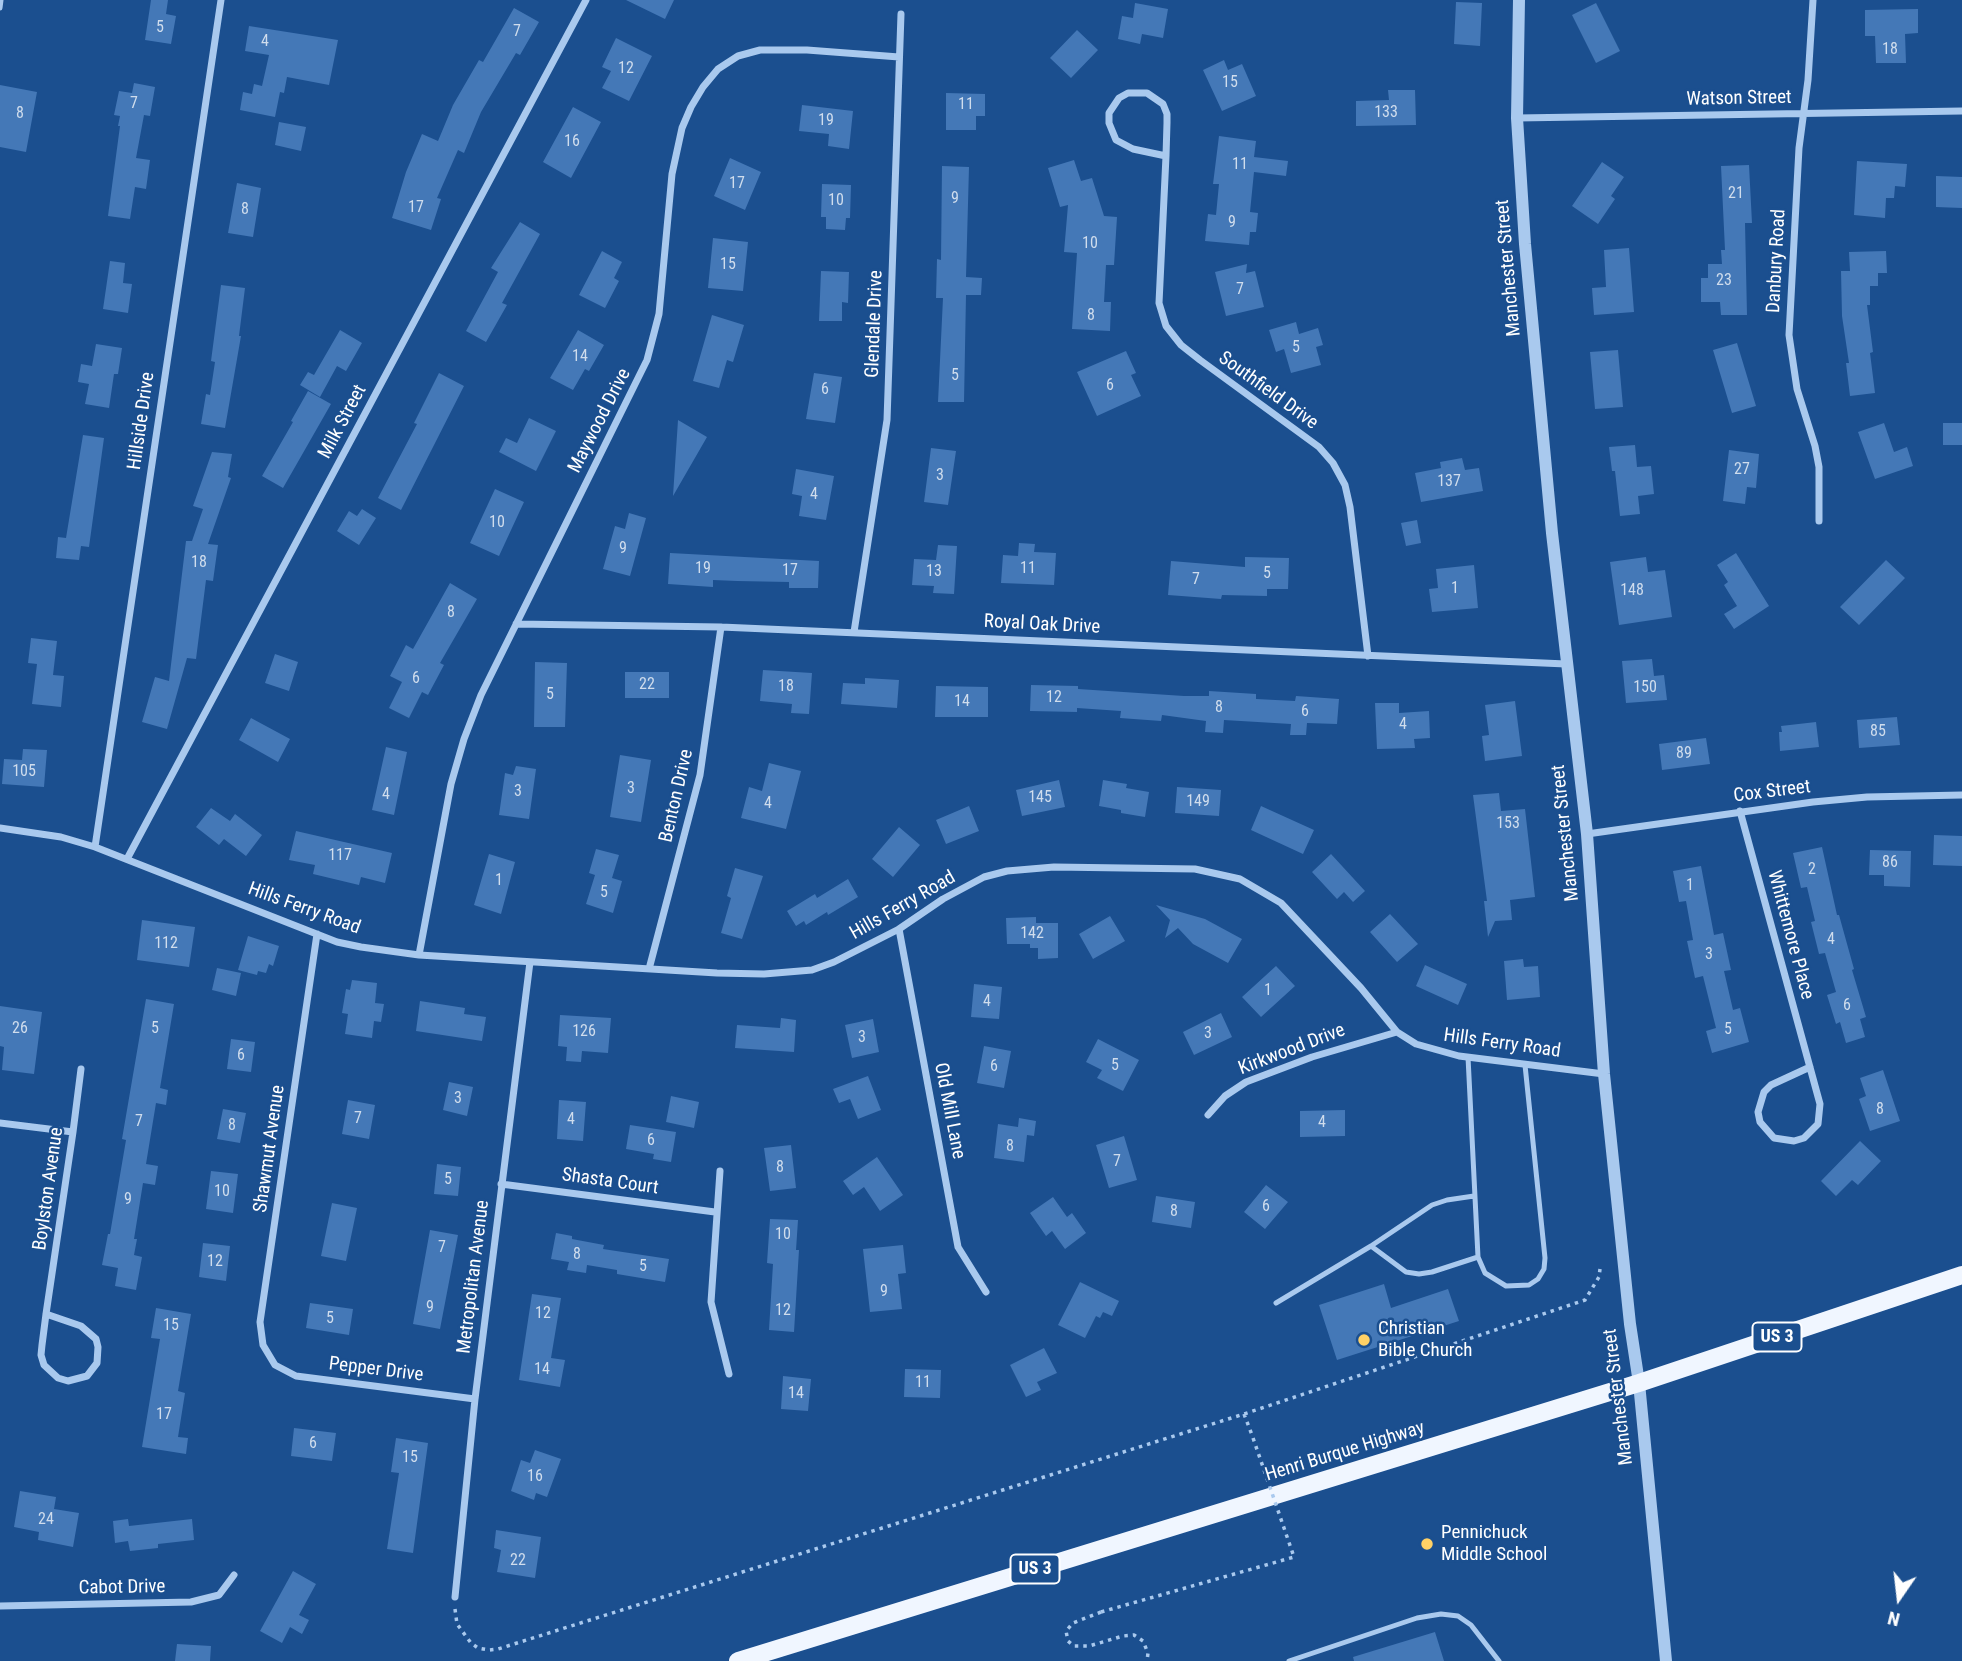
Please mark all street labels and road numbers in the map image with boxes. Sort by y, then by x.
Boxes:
street label: Watson Street [1686,87,1792,111]
street label: Manchester Street [1492,199,1526,337]
street label: Danbury Road [1763,208,1791,314]
street label: Glendale Drive [862,270,888,378]
street label: Southfield Drive [1214,347,1322,435]
street label: Maywood Drive [564,365,636,477]
street label: Hillside Drive [124,371,160,471]
street label: Milk Street [314,381,372,463]
street label: Royal Oak Drive [983,611,1101,639]
street label: Benton Drive [655,747,699,845]
street label: Manchester Street [1547,763,1585,903]
street label: Cox Street [1732,776,1812,808]
street label: Hills Ferry Road [846,867,960,945]
street label: Whittemore Place [1762,868,1818,1002]
street label: Hills Ferry Road [245,878,363,940]
street label: Kirkwood Drive [1236,1019,1348,1081]
street label: Hills Ferry Road [1442,1025,1562,1063]
street label: Old Mill Lane [928,1061,970,1161]
street label: Shawmut Avenue [250,1084,290,1214]
street label: Boylston Avenue [29,1126,69,1252]
street label: Shasta Court [560,1164,660,1200]
street label: Metropolitan Avenue [453,1199,495,1355]
road number: US 3 [1752,1322,1802,1352]
street label: Manchester Street [1599,1327,1639,1467]
street label: Pepper Drive [327,1353,425,1387]
street label: Henri Burque Highway [1263,1417,1427,1487]
road number: US 3 [1010,1554,1060,1584]
street label: Cabot Drive [78,1576,166,1600]

